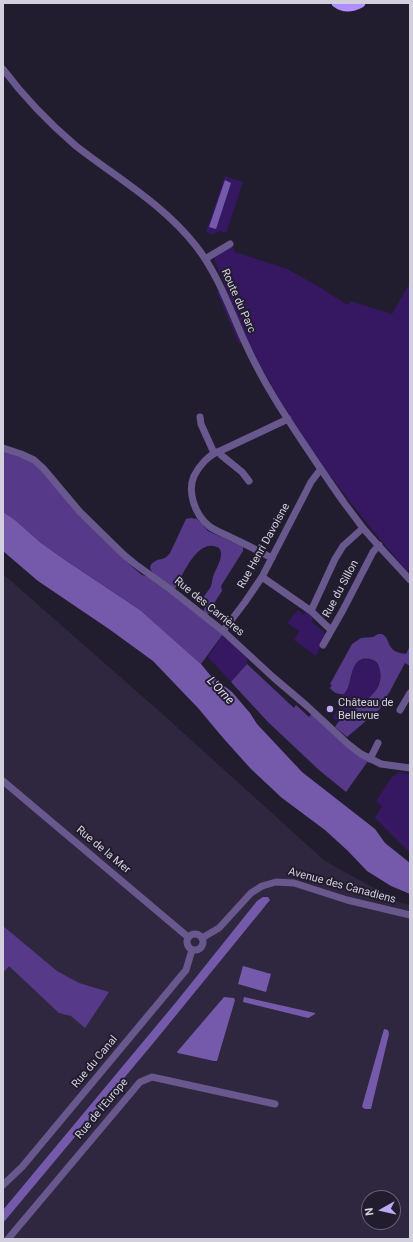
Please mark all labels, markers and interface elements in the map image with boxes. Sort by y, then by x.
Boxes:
street label: Route du Parc [218,267,258,335]
street label: Rue Henri Davoisne [235,501,293,591]
street label: Rue du Sillon [320,558,362,620]
street label: Rue des Carrières [171,575,247,639]
water label: L'Orne [203,674,237,708]
place label: Château de Bellevue [338,696,393,722]
marker: Château de Bellevue [325,704,335,714]
street label: Rue de la Mer [73,824,133,876]
street label: Avenue des Canadiens [287,865,397,907]
street label: Rue du Canal [69,1033,121,1091]
street label: Rue de l'Europe [73,1076,131,1142]
north arrow [361,1190,401,1230]
text: N [363,1207,377,1216]

